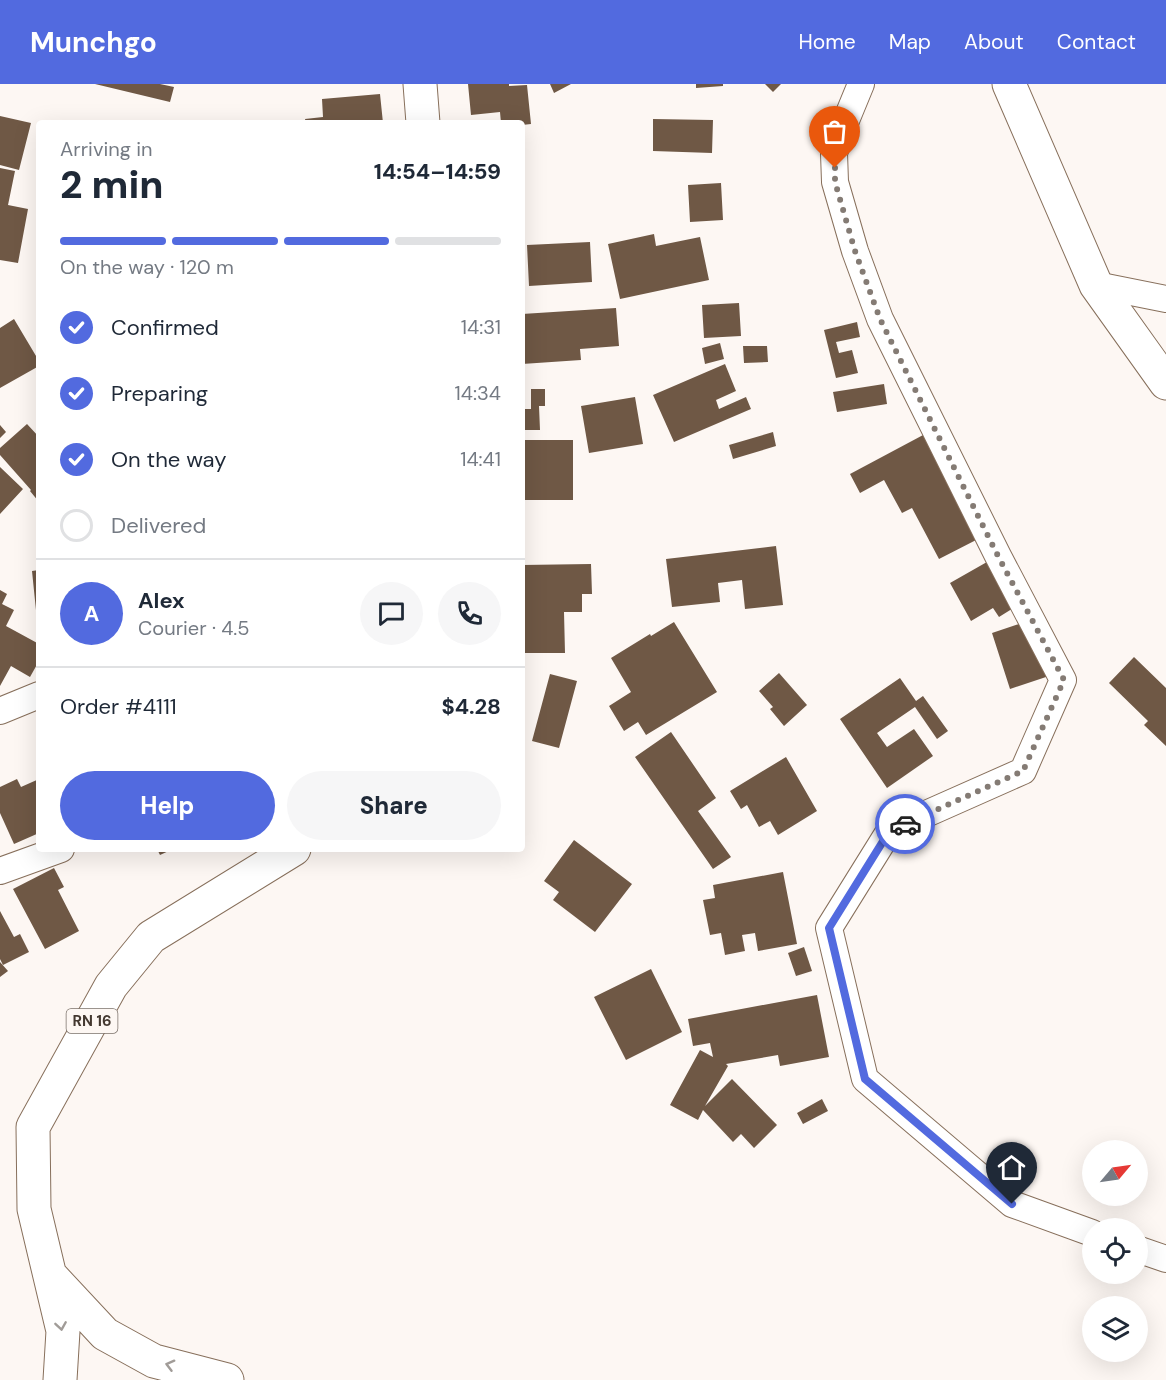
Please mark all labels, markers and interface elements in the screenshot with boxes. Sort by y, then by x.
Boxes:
text: Munchgo [30,24,157,61]
text: Home [798,28,856,56]
text: Map [889,28,931,56]
text: About [964,28,1024,56]
text: Contact [1057,28,1136,56]
pin [809,106,860,168]
icon: bag [818,115,851,148]
text: Arriving in [60,136,152,162]
text: 14:54–14:59 [374,157,501,186]
text: 2 min [60,159,164,210]
text: On the way · 120 m [60,254,234,280]
icon: check [60,311,93,344]
text: Confirmed [111,313,219,342]
text: 14:31 [461,314,501,340]
icon: check [60,377,93,410]
text: Preparing [111,379,208,408]
text: 14:34 [455,380,501,406]
icon: check [60,443,93,476]
text: On the way [111,445,226,474]
text: 14:41 [460,446,501,472]
text: Delivered [111,511,206,540]
button: chat [360,582,423,645]
button: phone [438,582,501,645]
text: Alex [138,586,185,615]
text: A [84,599,99,628]
text: Courier · 4.5 [138,615,250,641]
text: Order #4111 [60,692,177,721]
text: $4.28 [441,692,501,721]
button: Help [60,771,275,840]
button: Share [287,771,501,840]
courier [875,794,935,854]
icon: car [889,808,922,841]
road number: RN 16 [66,1009,118,1033]
north arrow [1082,1140,1148,1206]
map controls [1082,1140,1148,1362]
pin [986,1142,1037,1204]
icon: home [995,1151,1028,1184]
button: locate [1082,1218,1148,1284]
button: layers [1082,1296,1148,1362]
one-way arrow [54,1322,66,1331]
one-way arrow [165,1360,176,1372]

